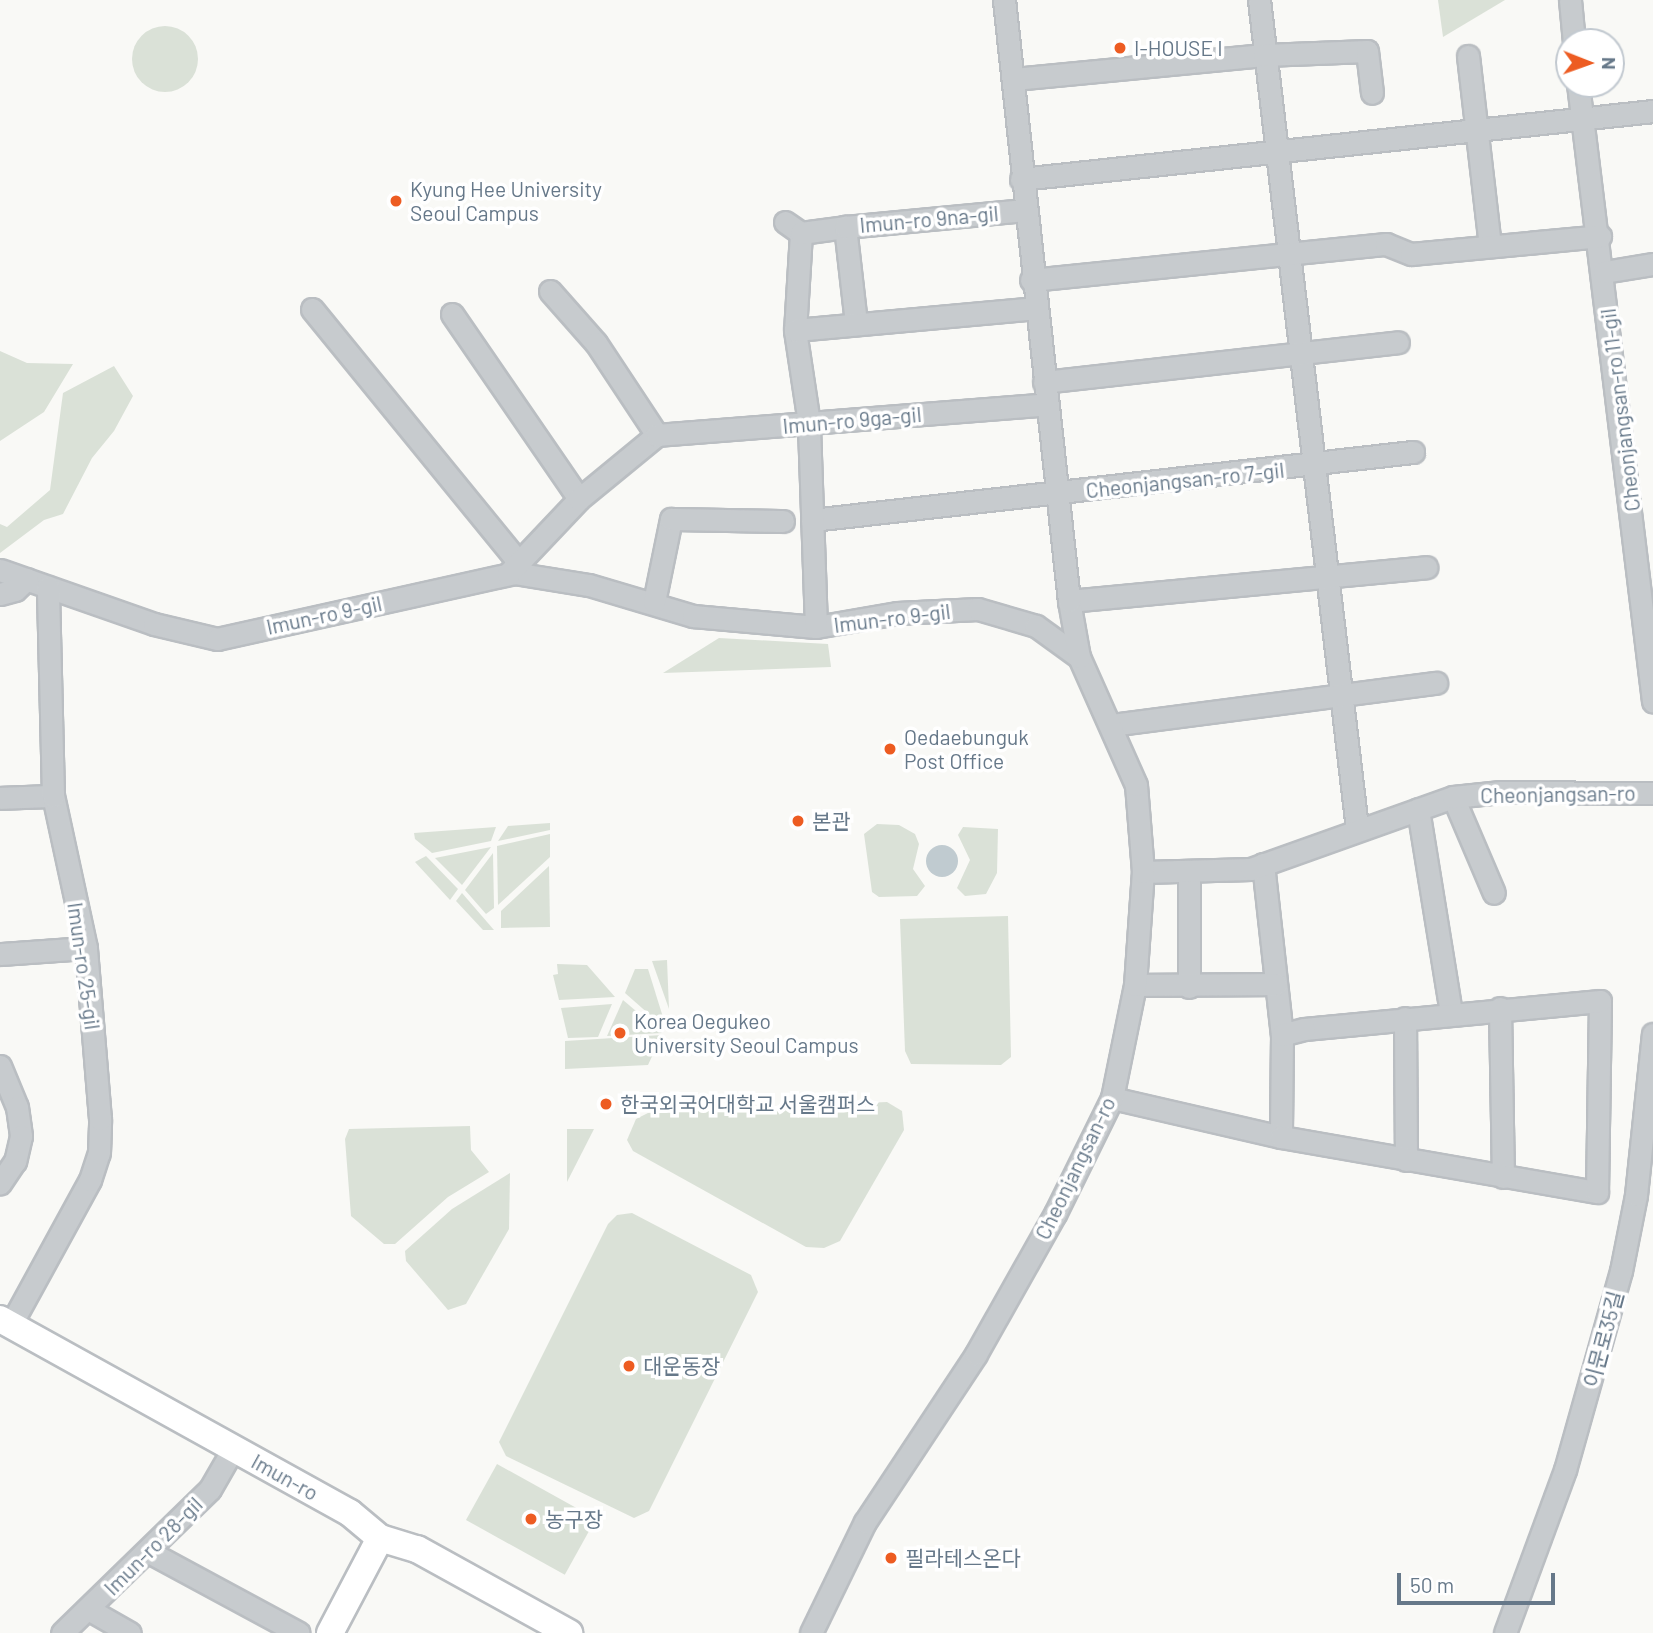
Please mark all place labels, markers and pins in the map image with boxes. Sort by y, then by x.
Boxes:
place label: I-HOUSE I [1134,35,1223,61]
marker: I-HOUSE I [1112,40,1128,56]
place label: Kyung Hee University Seoul Campus [410,176,602,226]
marker: Kyung Hee University Seoul Campus [388,193,404,209]
place label: Oedaebunguk Post Office [904,724,1029,774]
marker: Oedaebunguk Post Office [882,741,898,757]
place label: 본관 [812,808,851,834]
marker: 본관 [790,813,806,829]
place label: Korea Oegukeo University Seoul Campus [634,1008,858,1058]
marker: Korea Oegukeo University Seoul Campus [612,1025,628,1041]
place label: 한국외국어대학교 서울캠퍼스 [620,1091,875,1117]
marker: 한국외국어대학교 서울캠퍼스 [598,1096,614,1112]
place label: 대운동장 [643,1353,720,1379]
marker: 대운동장 [621,1358,637,1374]
place label: 농구장 [545,1506,603,1532]
marker: 농구장 [523,1511,539,1527]
place label: 필라테스온다 [905,1545,1021,1571]
marker: 필라테스온다 [883,1550,899,1566]

